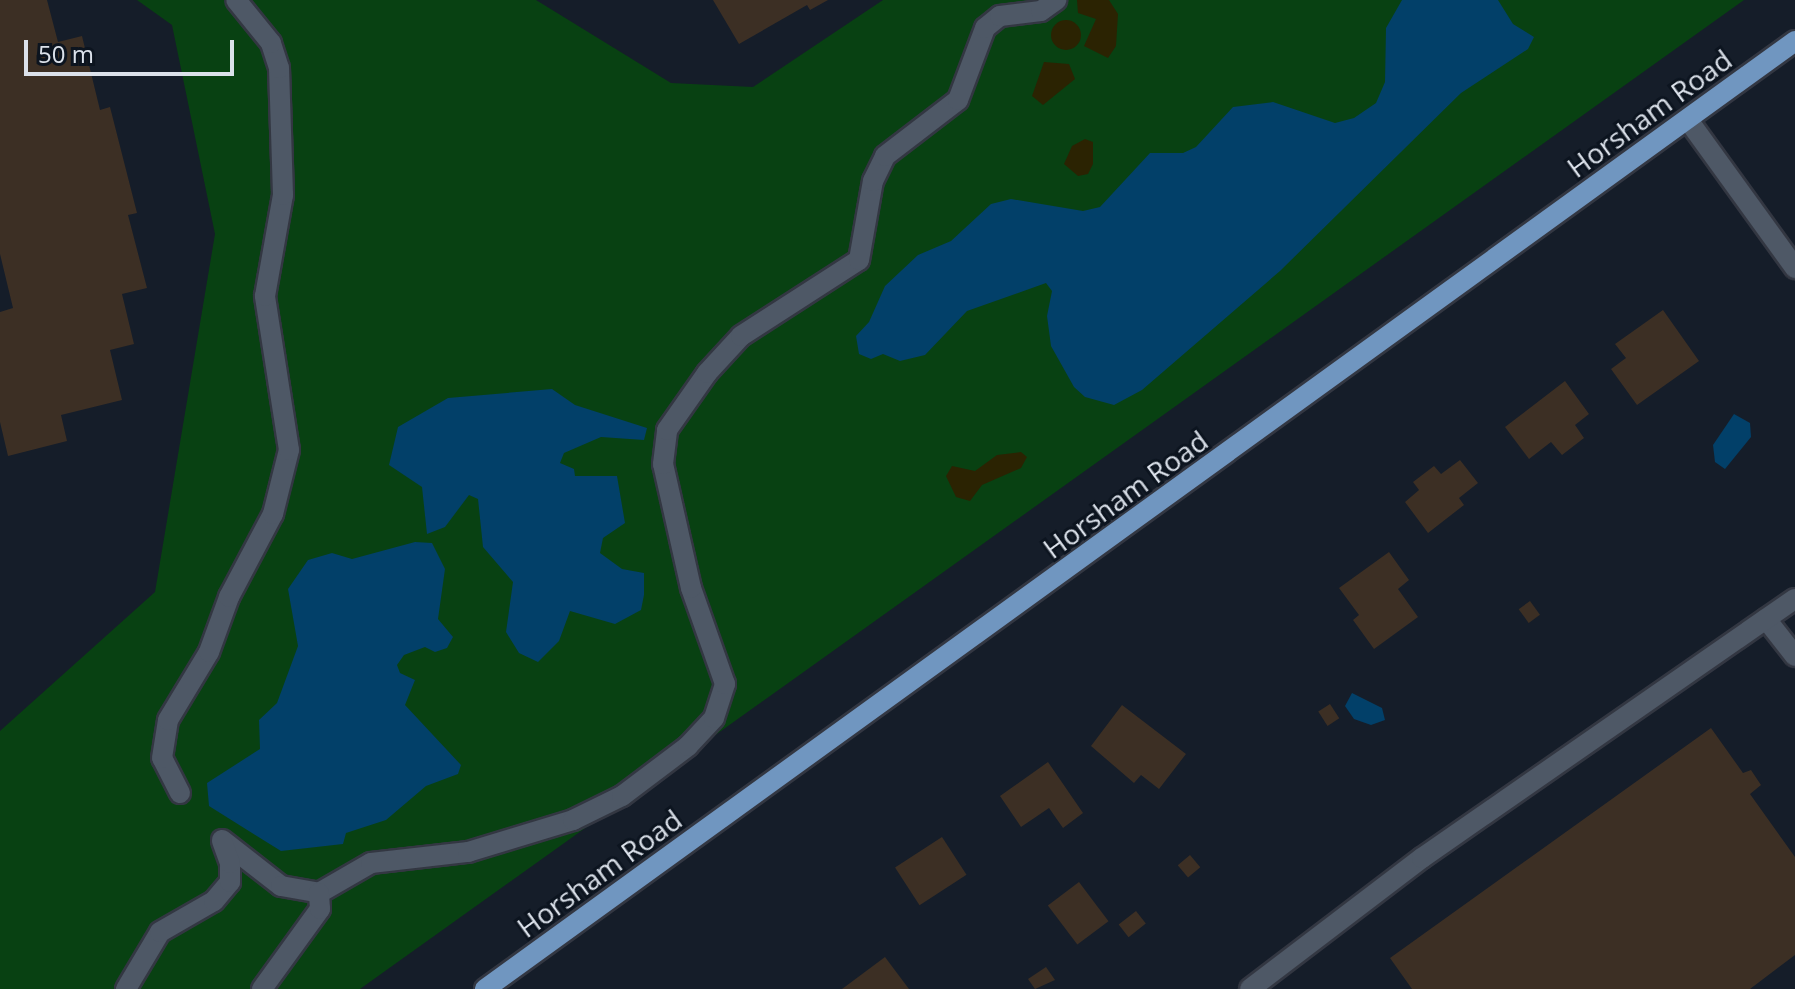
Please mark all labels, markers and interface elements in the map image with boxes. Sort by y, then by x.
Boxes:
scale bar [28,24,238,74]
text: 50 m [38,37,94,70]
street label: Horsham Road [1560,42,1738,184]
street label: Horsham Road [1036,423,1214,565]
street label: Horsham Road [510,802,688,944]

